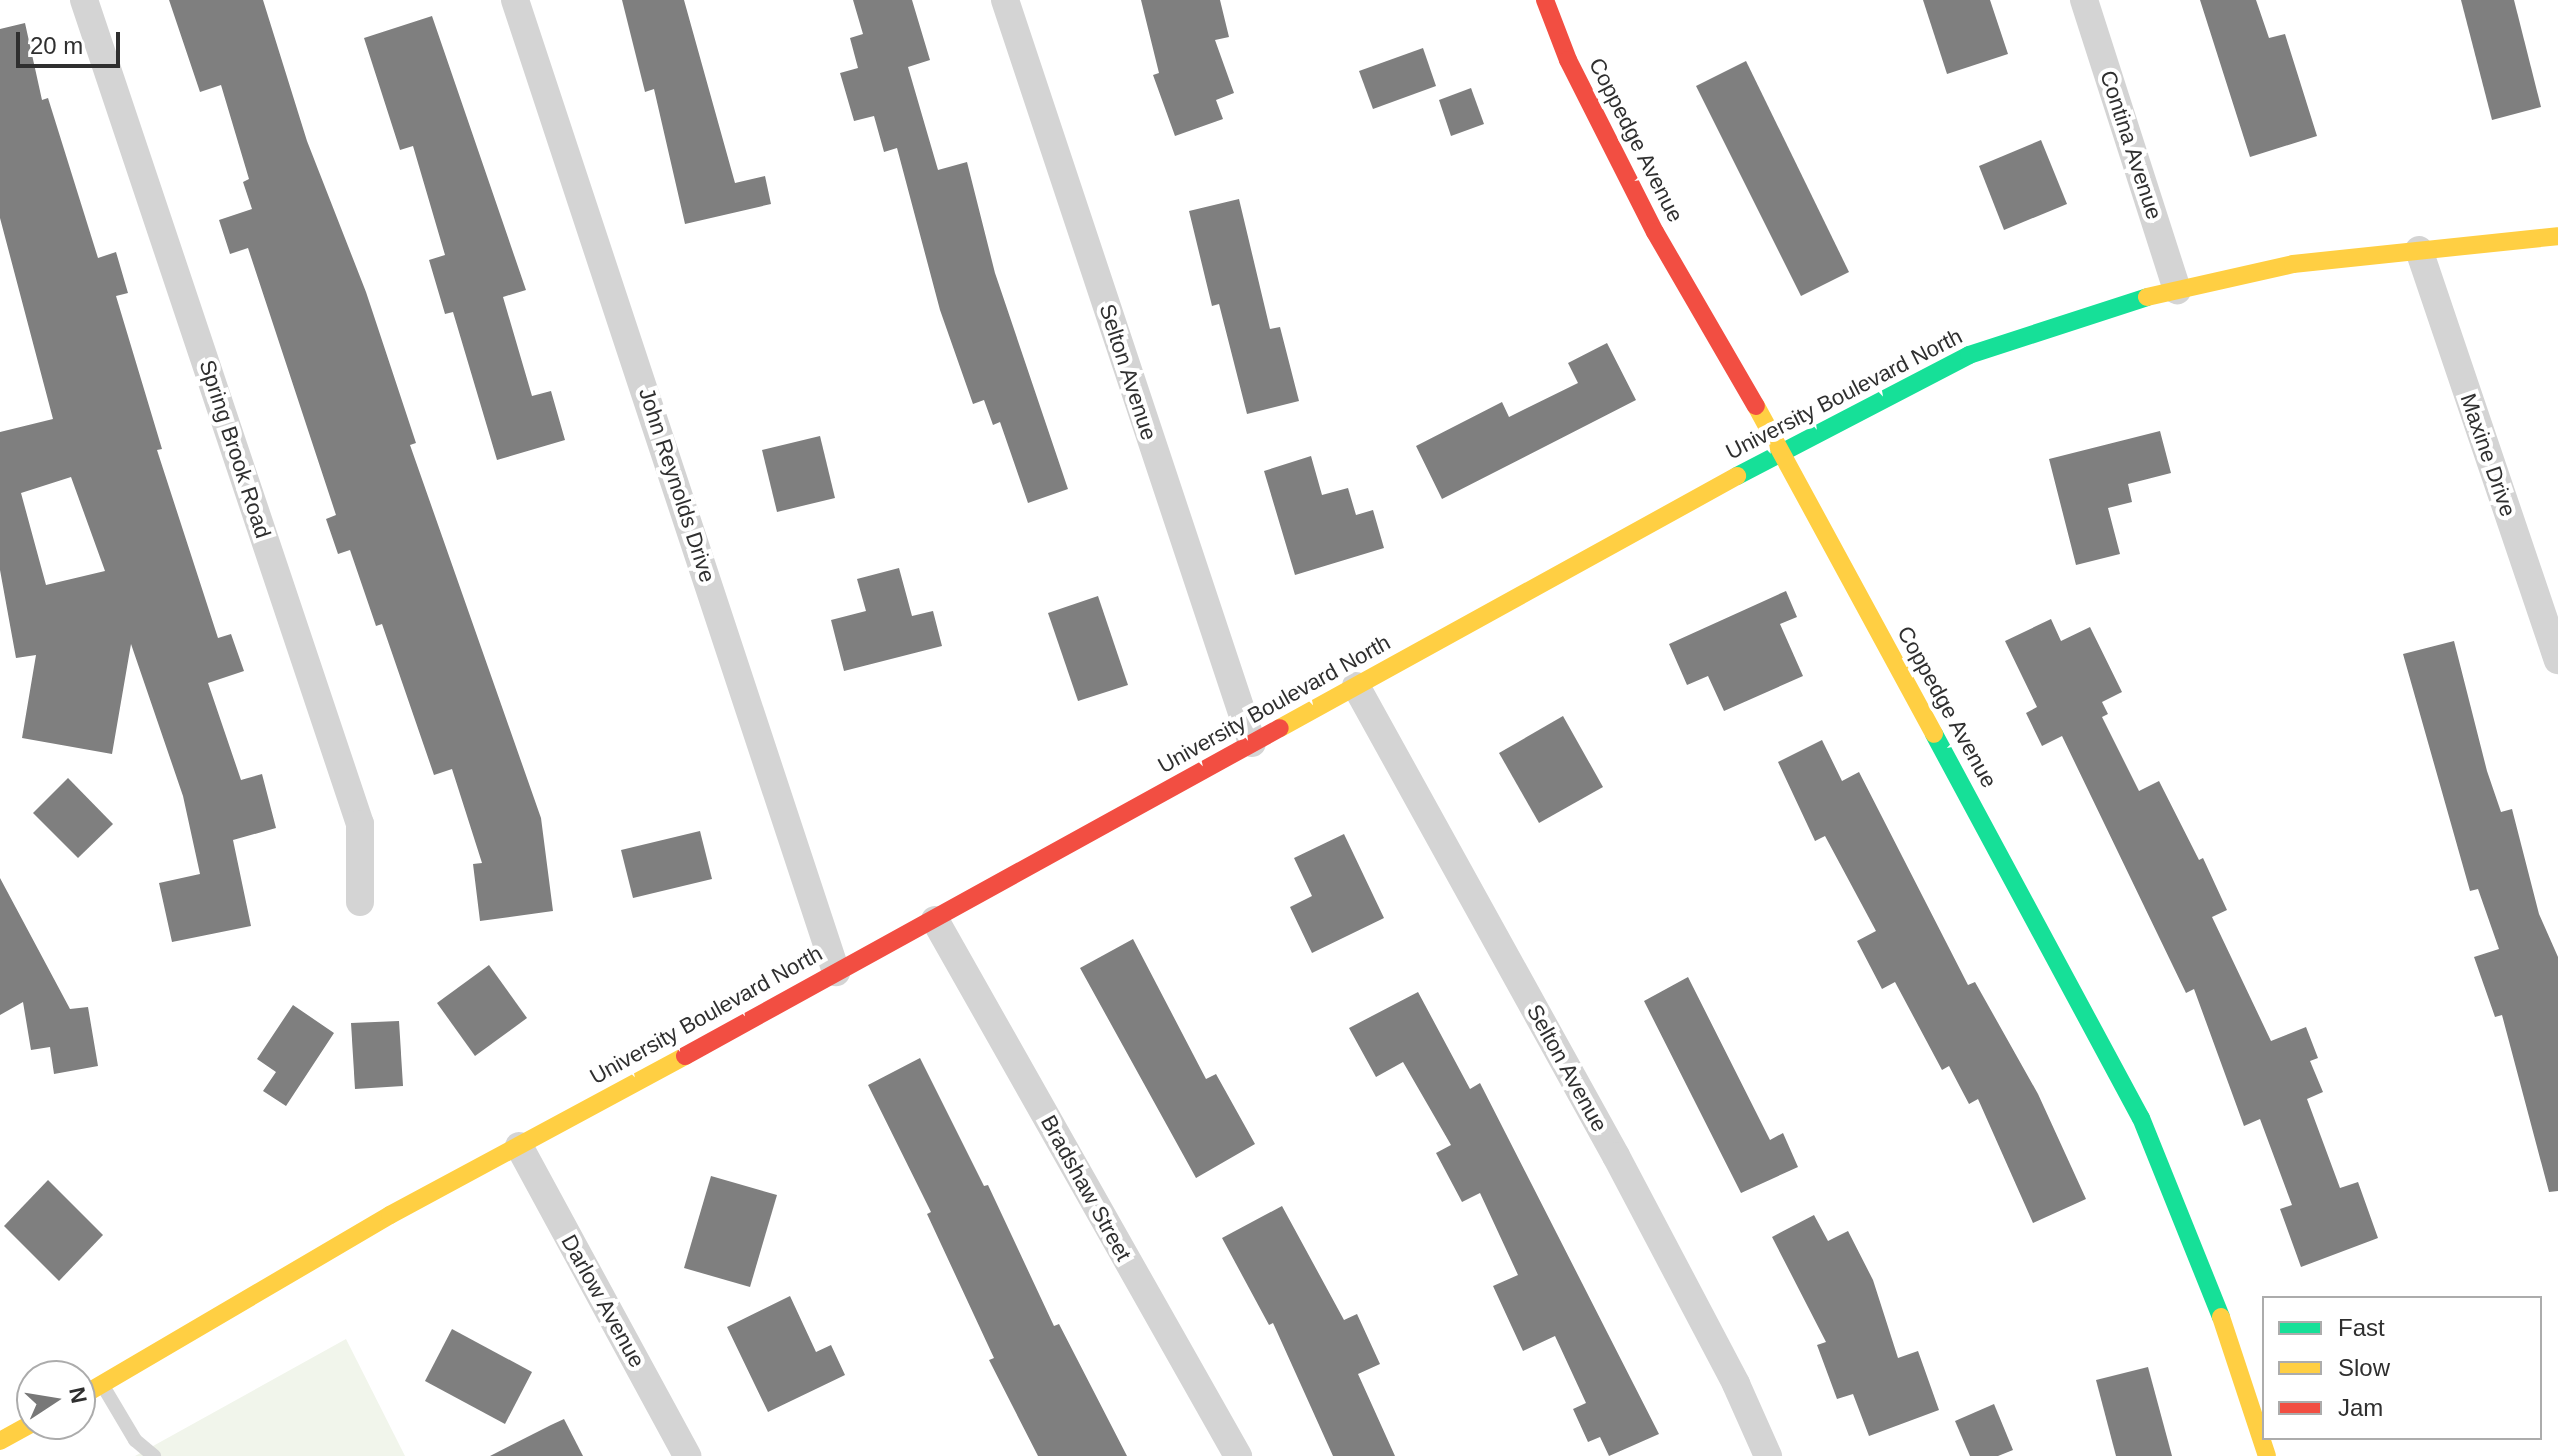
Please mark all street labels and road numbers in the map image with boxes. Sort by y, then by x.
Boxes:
street label: Coppedge Avenue [1583,53,1689,227]
street label: Contina Avenue [2094,67,2168,223]
street label: Selton Avenue [1093,300,1163,444]
street label: University Boulevard North [1721,323,1967,465]
street label: Spring Brook Road [194,357,276,541]
street label: John Reynolds Drive [633,384,721,586]
street label: Maxine Drive [2455,390,2521,520]
street label: Coppedge Avenue [1891,621,2003,793]
street label: University Boulevard North [1153,629,1395,779]
street label: University Boulevard North [585,940,827,1090]
street label: Selton Avenue [1521,999,1613,1137]
street label: Bradshaw Street [1035,1110,1137,1266]
street label: Darlow Avenue [555,1230,651,1372]

